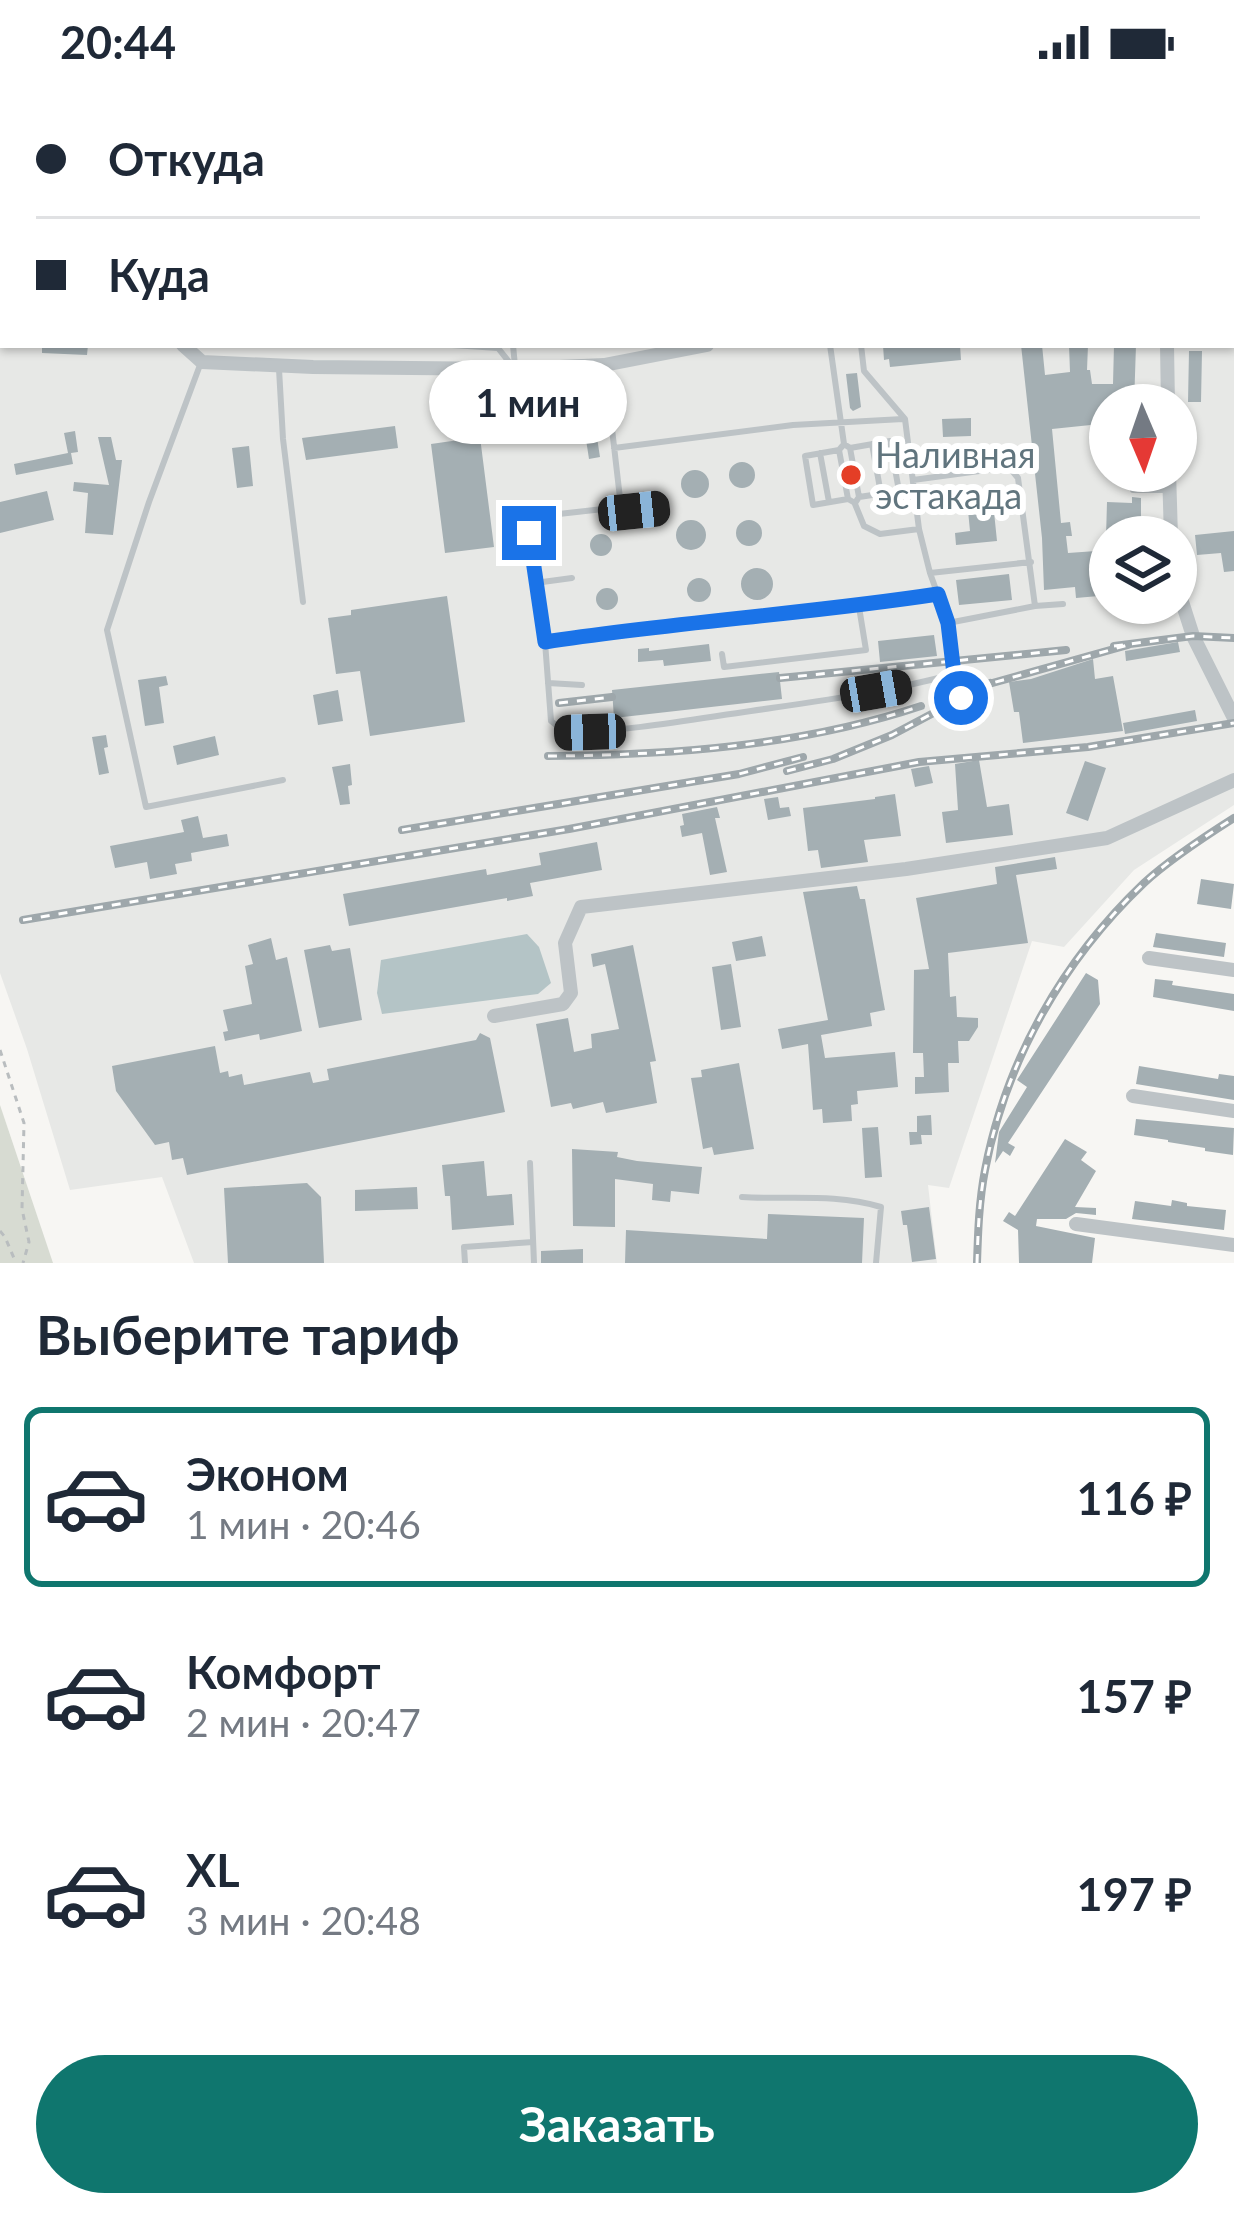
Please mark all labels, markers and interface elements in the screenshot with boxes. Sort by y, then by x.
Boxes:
text: 20:44 [60,15,176,69]
text: Откуда [108,132,265,186]
text: Куда [108,248,210,302]
callout: 1 мин [430,359,628,443]
text: 1 мин [476,379,581,425]
north arrow [1089,384,1197,492]
map controls [1089,384,1197,624]
place label: Наливная эстакада [875,432,1035,517]
marker: Наливная эстакада [838,462,864,488]
car [596,489,672,533]
route end [502,506,556,560]
button: layers [1089,516,1197,624]
car [837,667,915,715]
route start [934,671,988,725]
car [553,713,627,751]
text: Выберите тариф [36,1302,459,1367]
icon: car [42,1443,150,1551]
text: Эконом [186,1447,349,1501]
text: 116 ₽ [1077,1471,1192,1525]
text: 1 мин · 20:46 [186,1501,421,1547]
icon: car [42,1641,150,1749]
text: Комфорт [186,1645,381,1699]
text: 157 ₽ [1077,1669,1192,1723]
text: 2 мин · 20:47 [186,1699,421,1745]
icon: car [42,1839,150,1947]
text: XL [186,1843,240,1897]
text: 197 ₽ [1077,1867,1192,1921]
text: 3 мин · 20:48 [186,1897,421,1943]
button: Заказать [36,2055,1198,2193]

